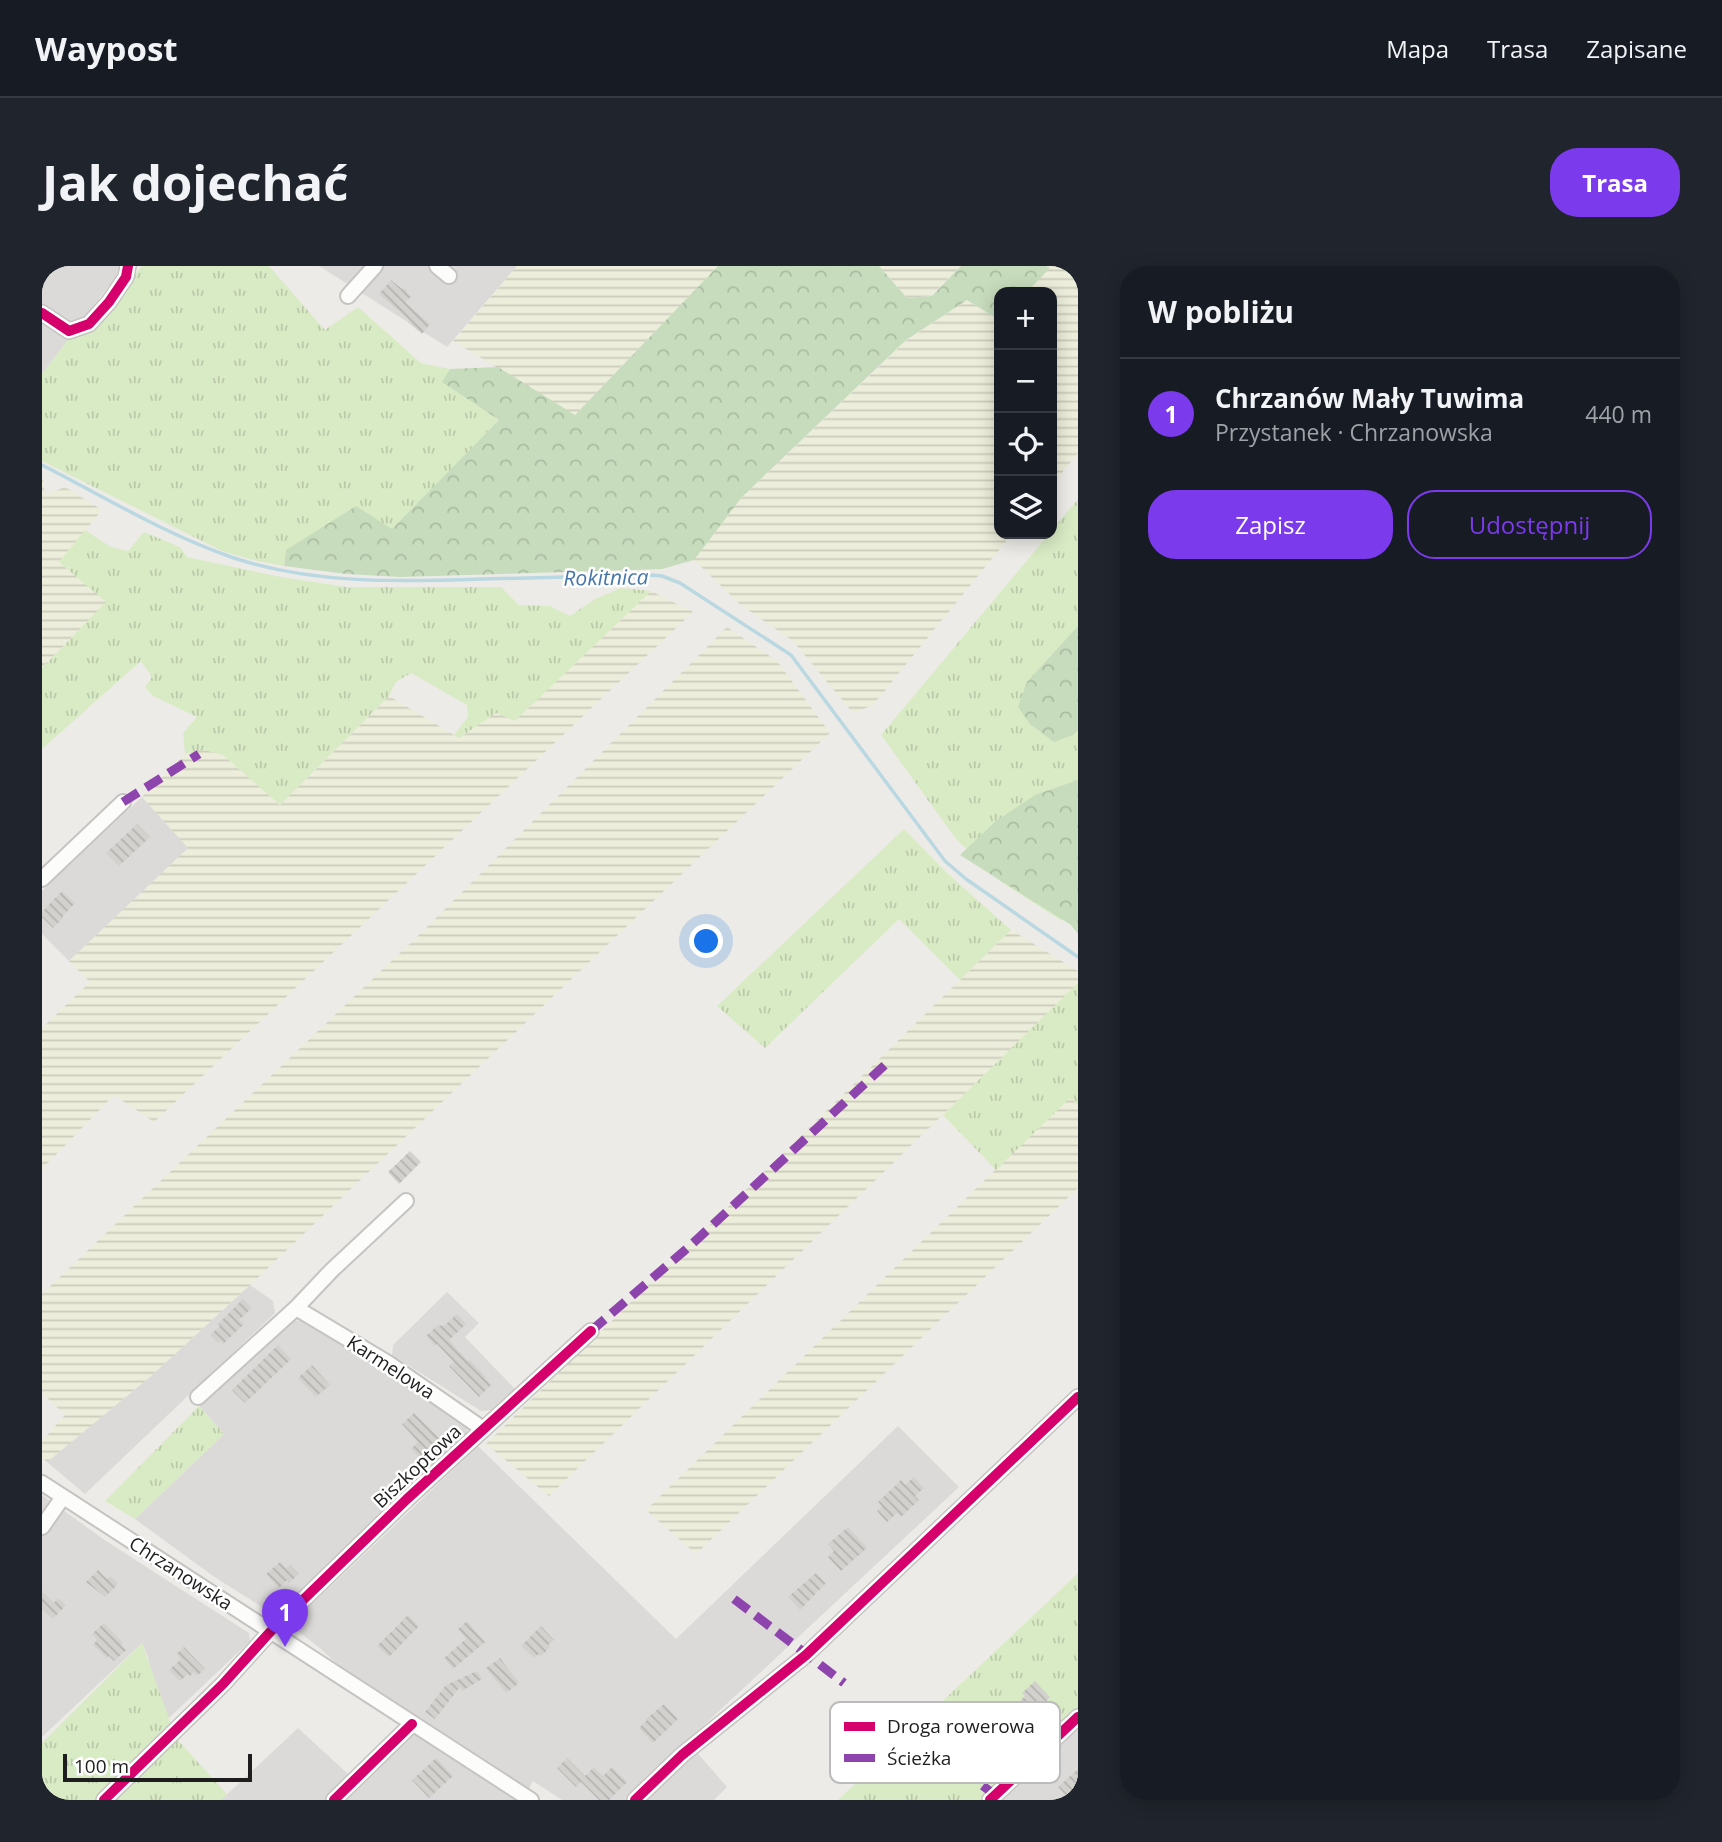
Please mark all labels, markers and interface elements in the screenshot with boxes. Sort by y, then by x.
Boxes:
text: Waypost [35,26,178,71]
text: Mapa [1386,32,1449,65]
text: Trasa [1487,32,1548,65]
text: Zapisane [1586,32,1687,65]
button: Trasa [1550,148,1680,217]
text: Jak dojechać [42,149,348,215]
map controls [994,287,1057,539]
button: + [994,287,1057,350]
text: W pobliżu [1148,291,1294,332]
button: − [994,350,1057,413]
text: Chrzanów Mały Tuwima [1215,380,1524,416]
text: 1 [1164,398,1178,430]
text: 440 m [1585,398,1652,430]
button: locate [994,413,1057,476]
text: Przystanek · Chrzanowska [1215,416,1493,448]
button: layers [994,476,1057,539]
button: Zapisz [1148,490,1393,559]
button: Udostępnij [1407,490,1652,559]
water label: Rokitnica [563,562,649,592]
your location [689,924,723,958]
street label: Karmelowa [342,1329,440,1405]
street label: Biszkoptowa [367,1418,467,1514]
street label: Chrzanowska [124,1530,238,1616]
pin: 1 [262,1589,308,1647]
legend [830,1702,1060,1783]
text: Droga rowerowa [887,1713,1035,1739]
text: Ścieżka [887,1745,951,1771]
scale bar [63,1751,252,1783]
text: 100 m [74,1753,129,1779]

